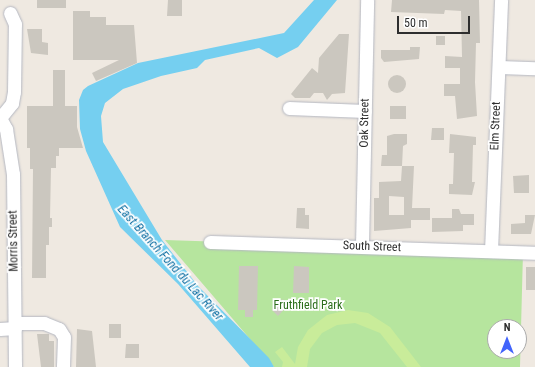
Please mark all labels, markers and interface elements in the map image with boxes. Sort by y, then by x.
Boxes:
scale bar [399,8,472,34]
text: 50 m [404,16,428,30]
street label: Oak Street [357,98,373,148]
street label: Elm Street [488,101,504,151]
water label: East Branch Fond du Lac River [114,202,226,324]
street label: Morris Street [6,210,22,272]
street label: South Street [343,239,401,255]
park label: Fruthfield Park [274,299,342,313]
north arrow [487,319,527,359]
text: N [504,321,510,334]

